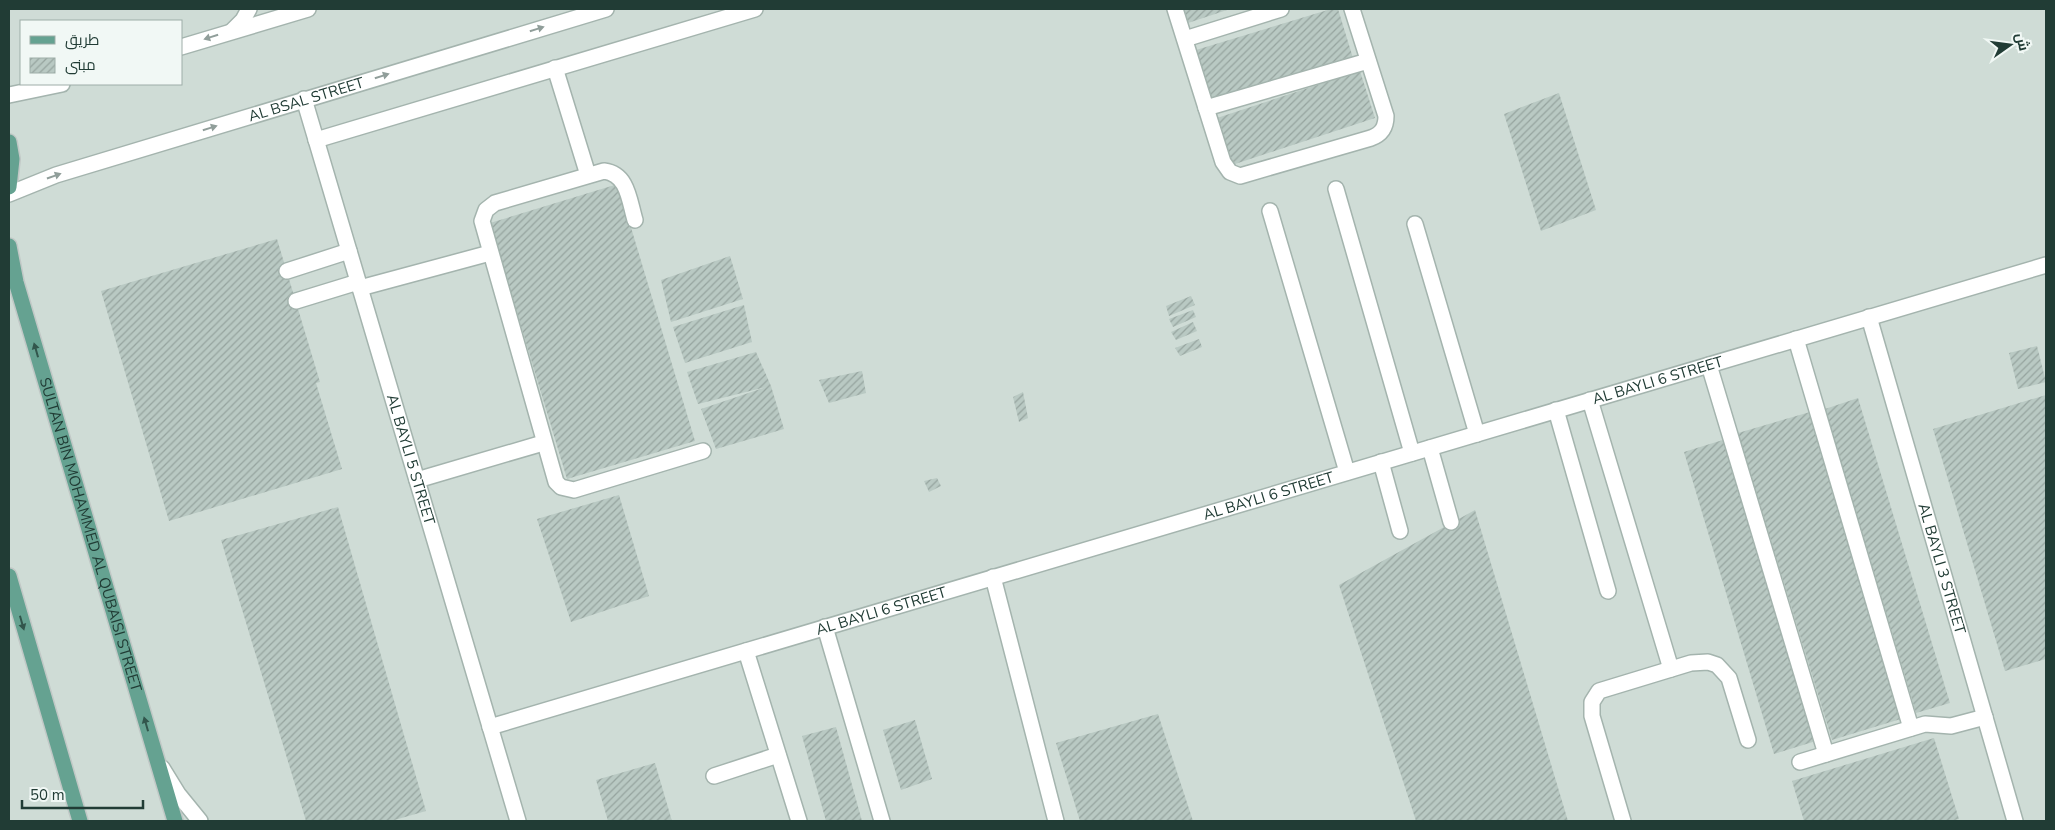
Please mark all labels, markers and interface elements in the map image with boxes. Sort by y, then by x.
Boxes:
legend [20,20,182,85]
north arrow [1985,20,2035,70]
one-way arrow [530,25,545,33]
text: طريق [65,30,99,50]
text: ش [2011,31,2034,53]
one-way arrow [203,33,218,41]
text: مبنى [65,55,96,75]
one-way arrow [374,71,389,79]
street label: AL BSAL STREET [246,73,366,126]
one-way arrow [202,124,217,132]
one-way arrow [47,172,62,179]
one-way arrow [31,343,39,358]
street label: AL BAYLI 6 STREET [1590,351,1725,409]
street label: SULTAN BIN MOHAMMED AL QUBAISI STREET [35,375,146,694]
street label: AL BAYLI 5 STREET [382,392,440,527]
street label: AL BAYLI 6 STREET [1201,467,1336,525]
street label: AL BAYLI 3 STREET [1913,501,1970,636]
street label: AL BAYLI 6 STREET [813,582,949,640]
one-way arrow [19,616,27,631]
one-way arrow [142,717,150,732]
scale bar [22,778,144,810]
text: 50 m [30,785,65,805]

